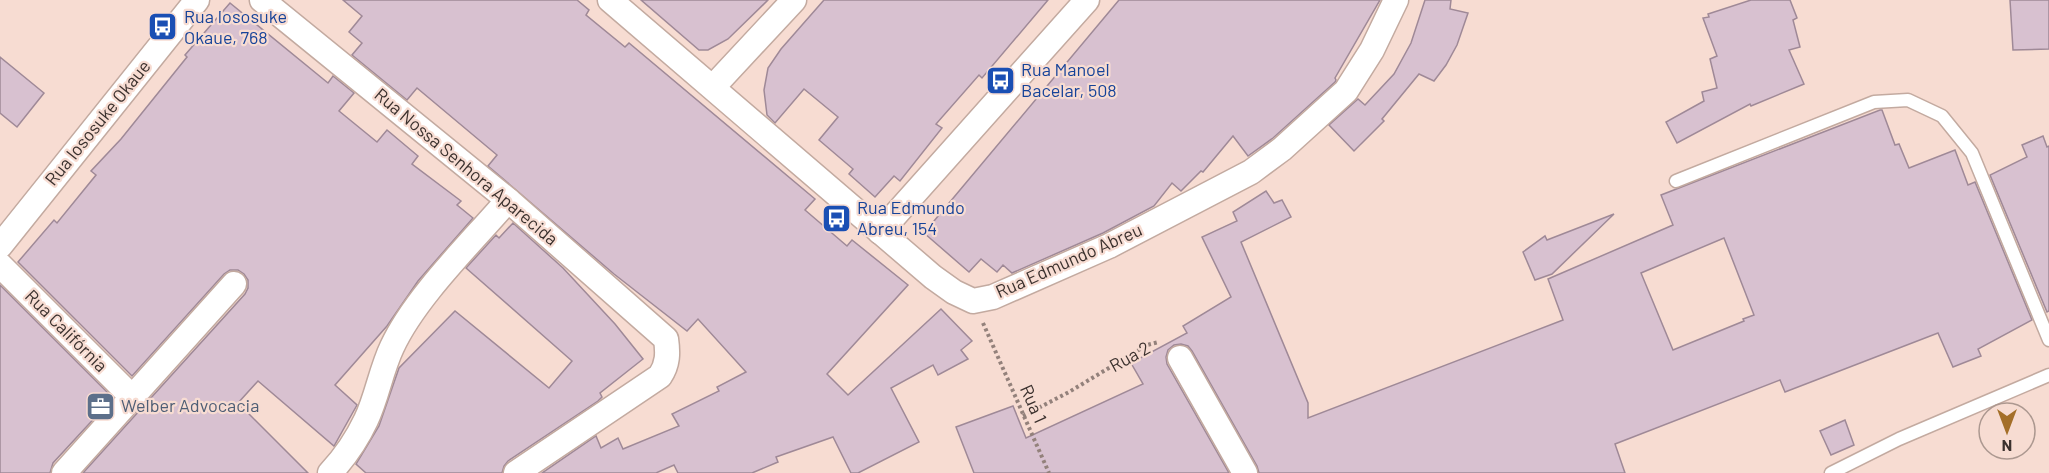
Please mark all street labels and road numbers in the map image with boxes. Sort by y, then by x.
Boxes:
street label: Rua Iososuke Okaue [40,55,155,190]
street label: Rua Nossa Senhora Aparecida [370,83,563,250]
street label: Rua Edmundo Abreu [992,218,1145,302]
street label: Rua Califórnia [21,285,112,376]
street label: Rua 2 [1105,336,1154,376]
street label: Rua 1 [1016,381,1052,426]

